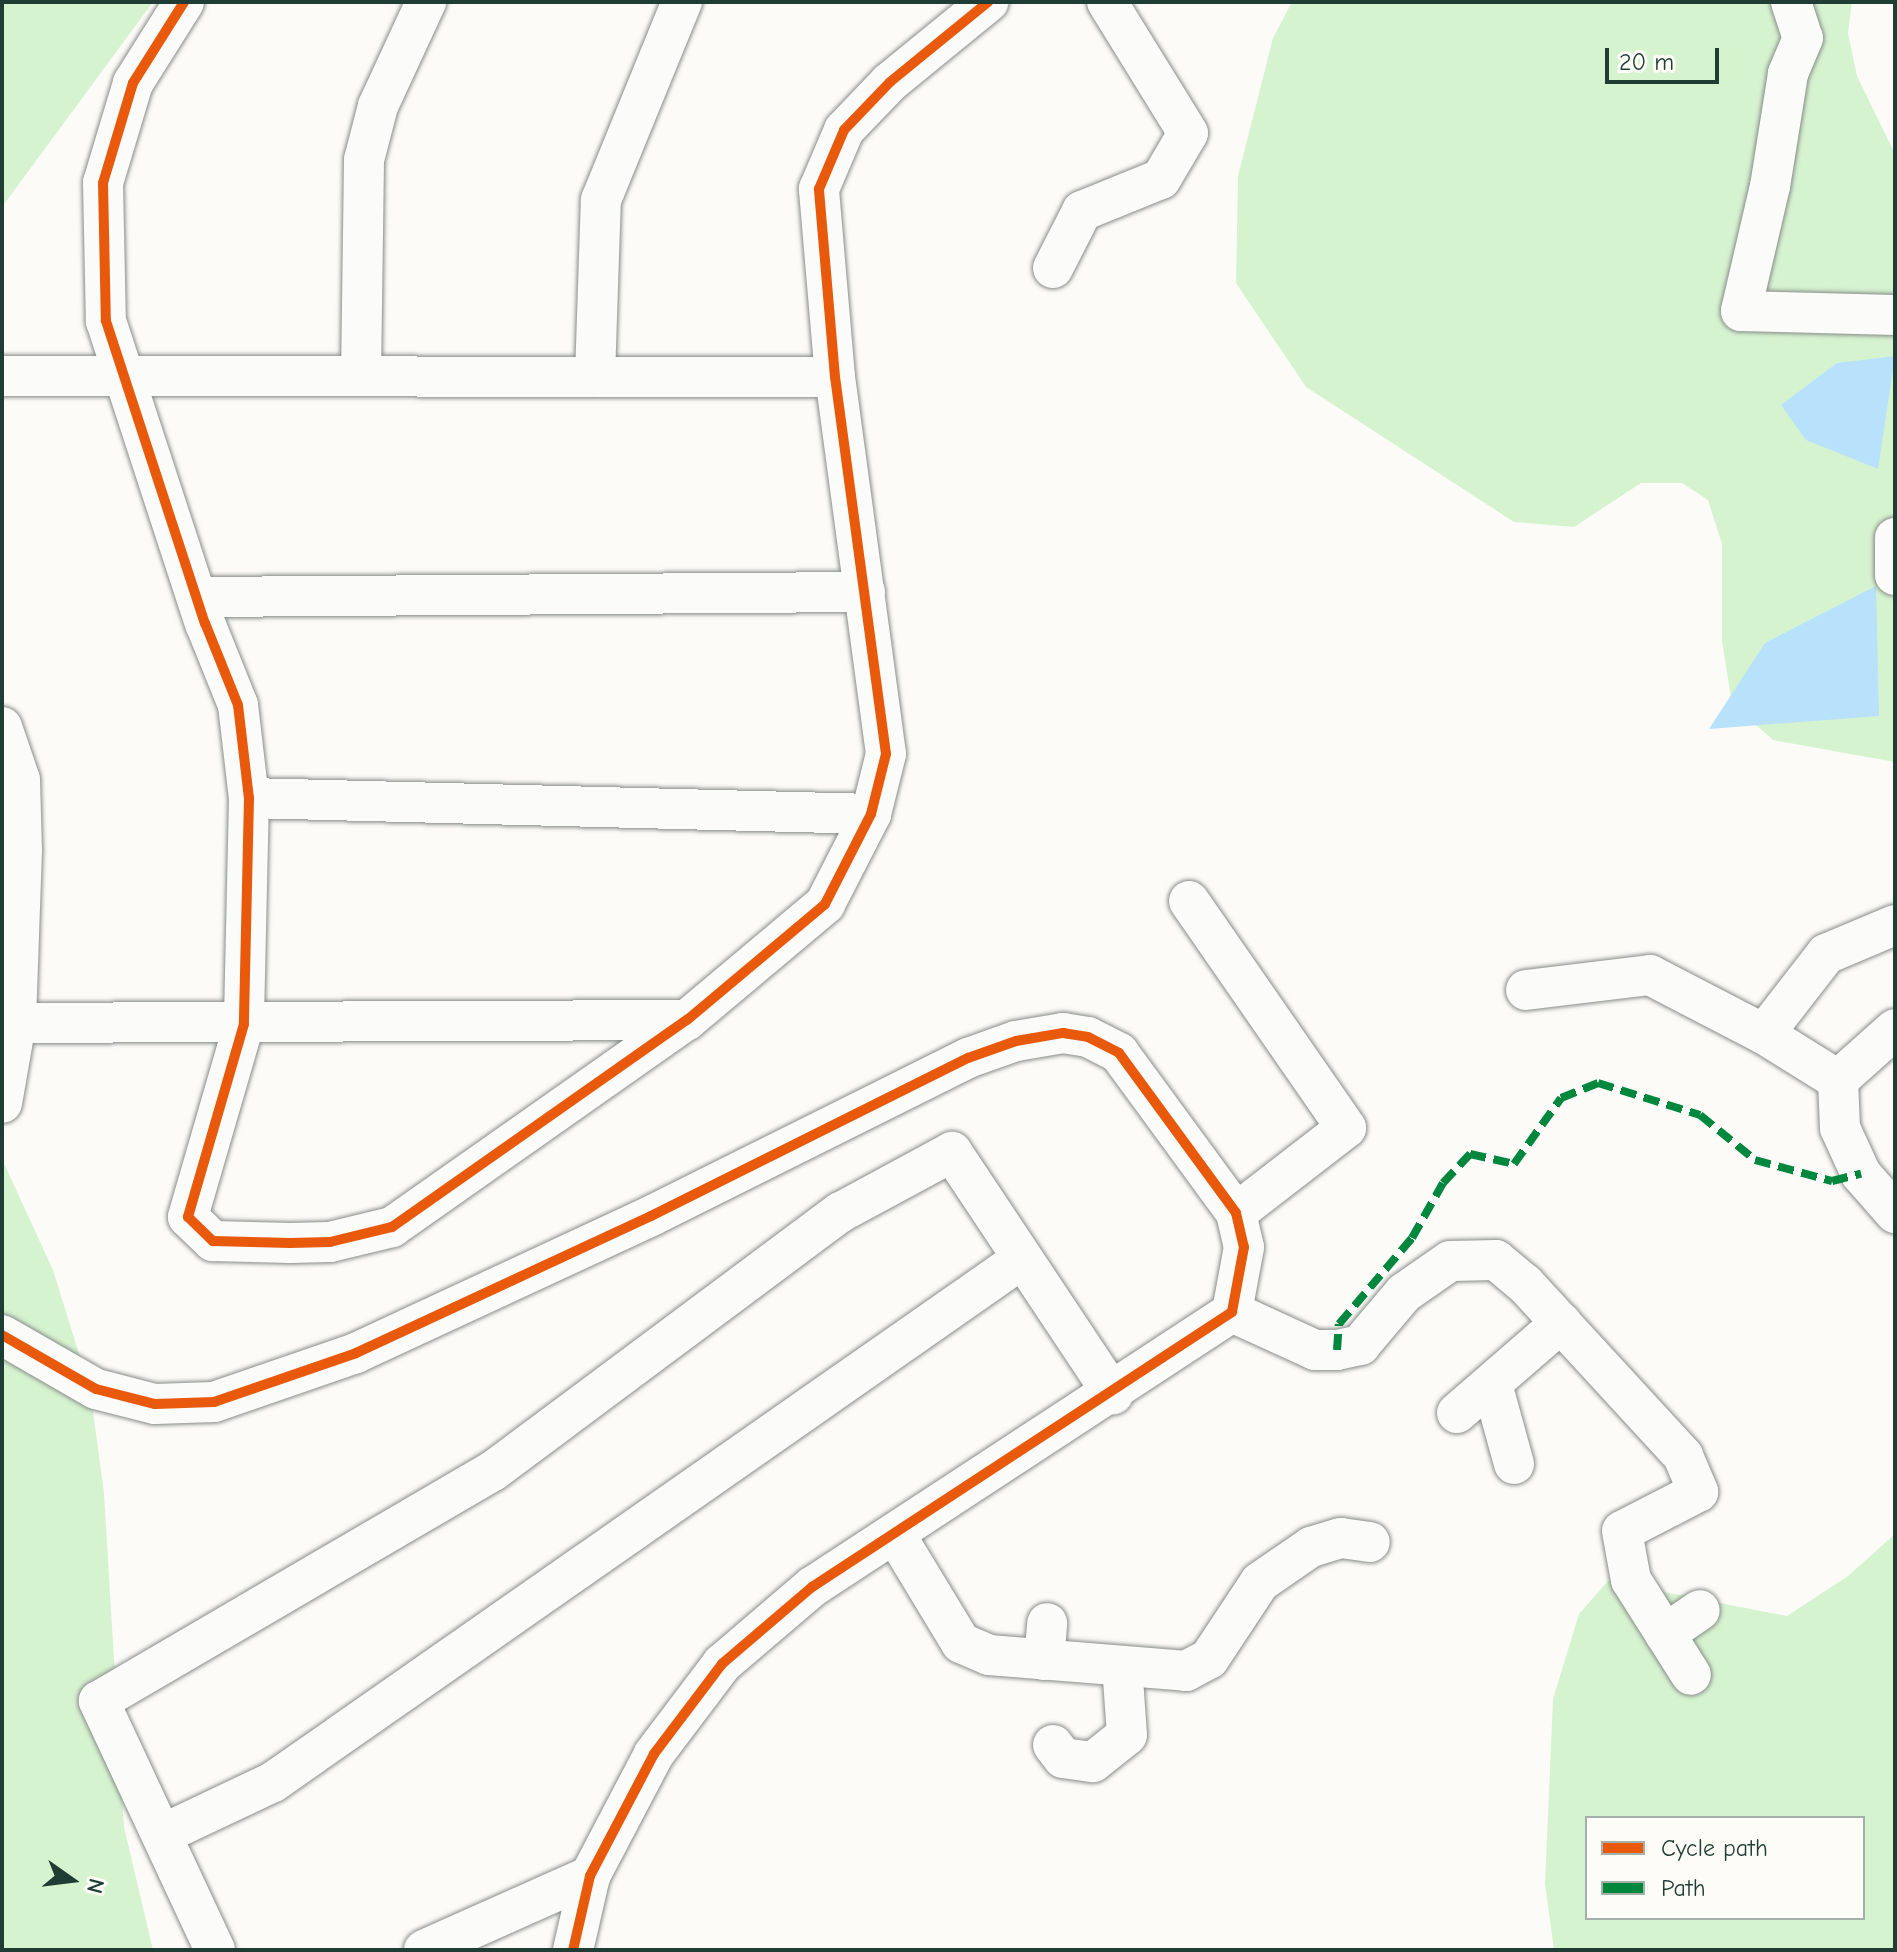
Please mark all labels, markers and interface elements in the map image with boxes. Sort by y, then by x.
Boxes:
scale bar [1609,32,1723,82]
text: 20 m [1619,48,1674,76]
legend [1585,1816,1865,1920]
text: Cycle path [1661,1834,1768,1862]
north arrow [32,1840,112,1920]
text: Path [1661,1874,1706,1902]
text: N [81,1876,110,1896]

